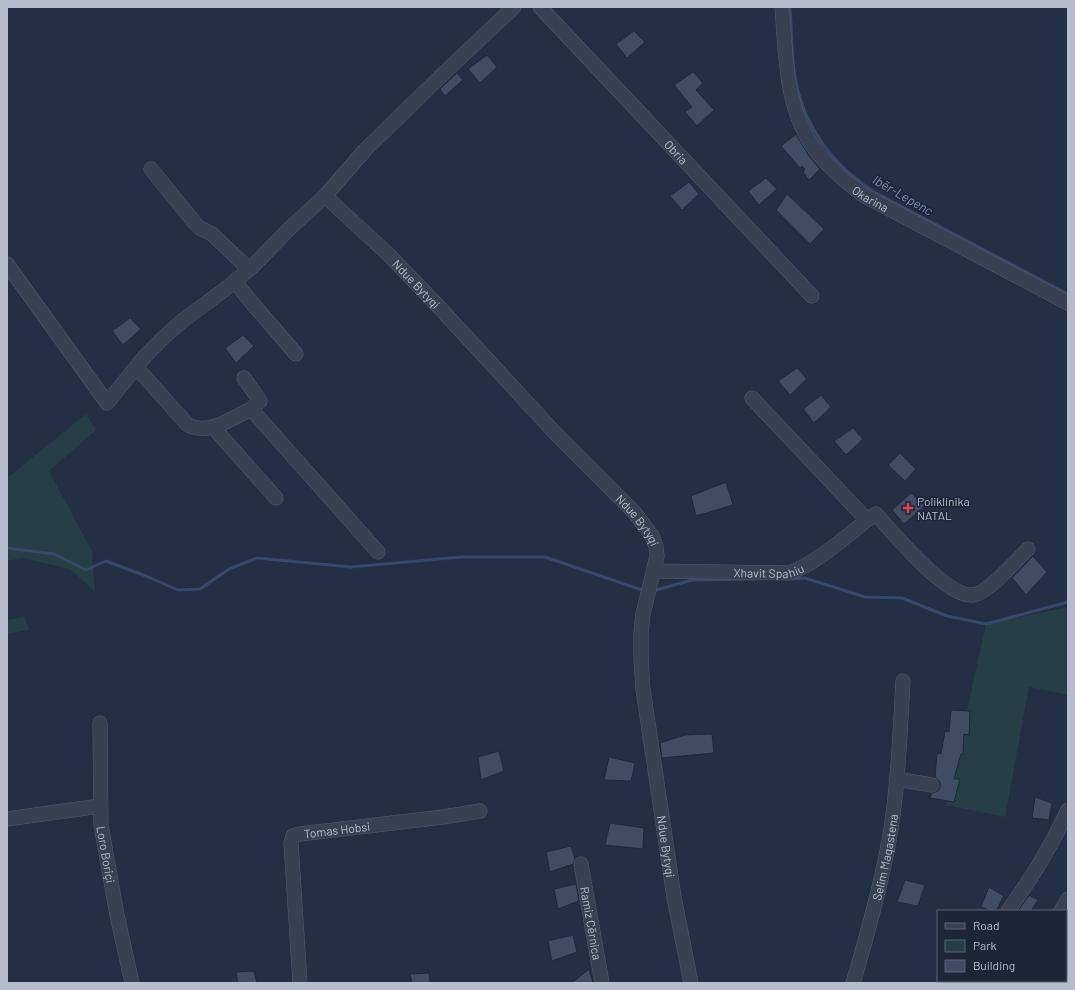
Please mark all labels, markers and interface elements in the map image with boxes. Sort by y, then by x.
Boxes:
street label: Obria [662,137,691,167]
water label: Ibër-Lepenc [870,171,936,219]
street label: Okarina [850,182,891,214]
street label: Ndue Bytyqi [390,257,443,311]
street label: Ndue Bytyqi [613,491,662,548]
place label: Poliklinika NATAL [917,494,970,522]
marker: Poliklinika NATAL [902,502,914,514]
street label: Xhavit Spahiu [733,561,806,580]
street label: Selim Maqastena [869,813,900,902]
street label: Ndue Bytyqi [655,815,678,878]
street label: Tomas Hobsi [303,819,371,840]
street label: Loro Boriçi [94,825,118,884]
street label: Ramiz Cërnica [578,885,605,961]
legend [937,910,1067,982]
text: Road [973,918,1000,932]
text: Park [973,938,997,952]
text: Building [973,958,1015,972]

